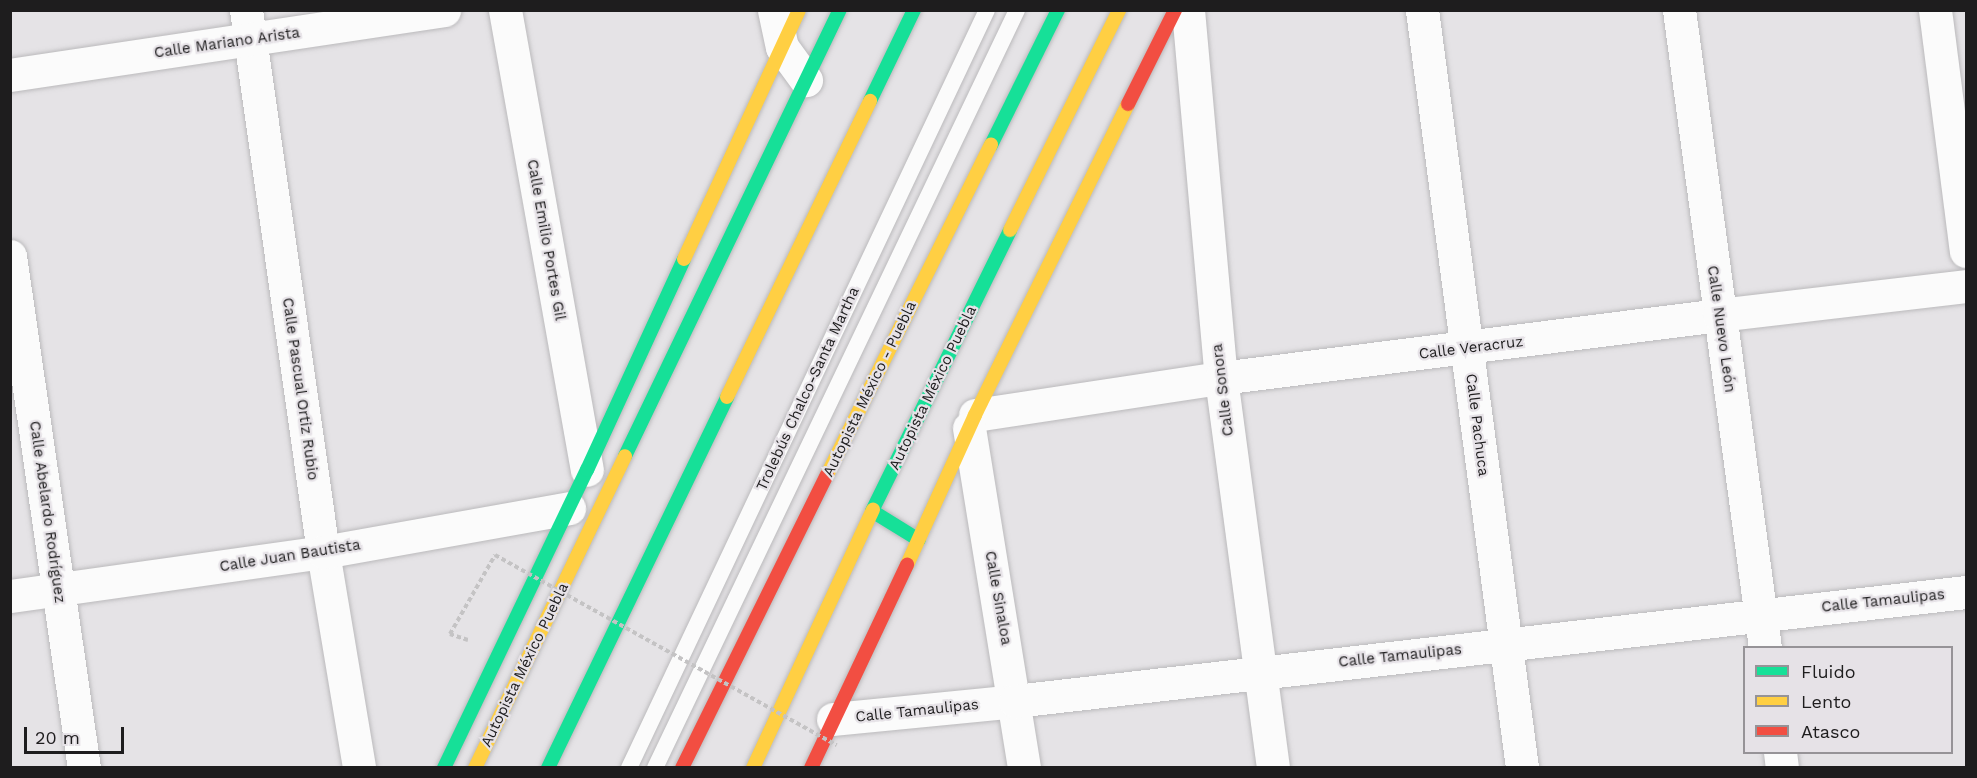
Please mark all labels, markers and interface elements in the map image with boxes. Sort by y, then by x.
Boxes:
street label: Calle Mariano Arista [153,24,301,62]
street label: Calle Emilio Portes Gil [523,158,569,322]
street label: Calle Nuevo León [1703,264,1739,394]
street label: Trolebús Chalco-Santa Martha [753,284,863,494]
street label: Calle Pascual Ortiz Rubio [278,296,322,482]
street label: Autopista México - Puebla [820,298,920,480]
street label: Autopista México Puebla [885,303,981,473]
street label: Calle Veracruz [1417,333,1525,363]
street label: Calle Sonora [1208,343,1238,437]
street label: Calle Pachuca [1462,373,1492,477]
street label: Calle Abelardo Rodríguez [25,419,69,605]
street label: Calle Juan Bautista [218,536,362,576]
street label: Calle Sinaloa [981,550,1015,646]
street label: Autopista México Puebla [477,580,573,750]
street label: Calle Tamaulipas [1820,586,1946,616]
street label: Calle Tamaulipas [1337,641,1463,671]
legend [1743,646,1953,754]
text: Fluido [1801,661,1855,682]
text: Lento [1801,691,1851,712]
street label: Calle Tamaulipas [854,696,980,726]
scale bar [27,715,128,753]
text: Atasco [1801,721,1860,742]
text: 20 m [35,727,80,748]

